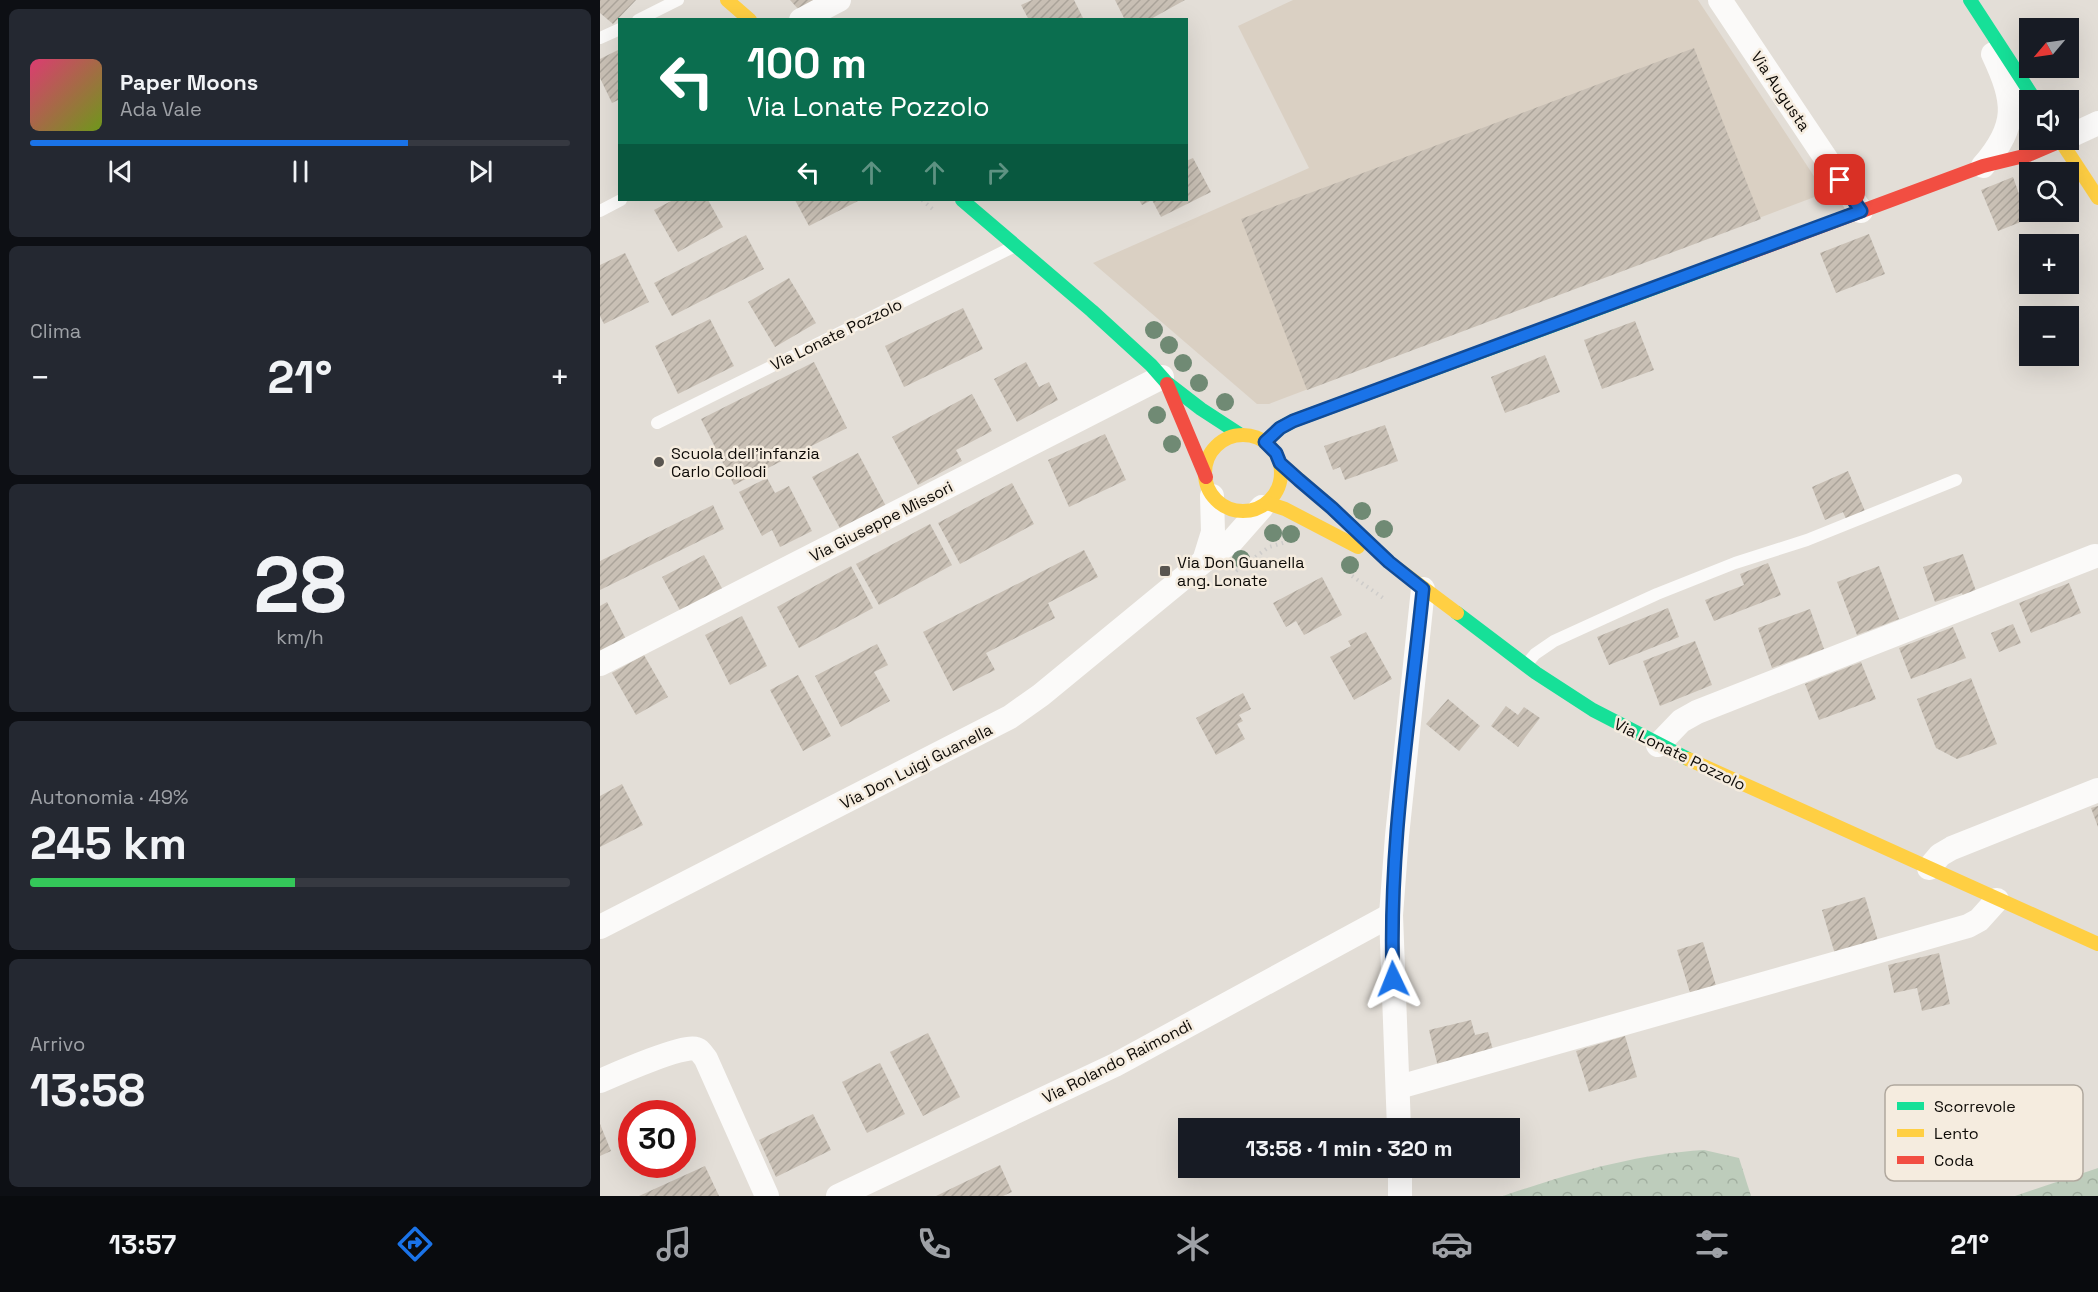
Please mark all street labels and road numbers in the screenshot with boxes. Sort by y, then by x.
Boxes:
street label: Via Augusta [1746,47,1815,135]
street label: Via Lonate Pozzolo [767,293,905,375]
street label: Via Giuseppe Missori [806,476,956,567]
street label: Via Lonate Pozzolo [1611,713,1749,795]
street label: Via Don Luigi Guanella [837,719,996,814]
street label: Via Rolando Raimondi [1039,1015,1196,1108]

